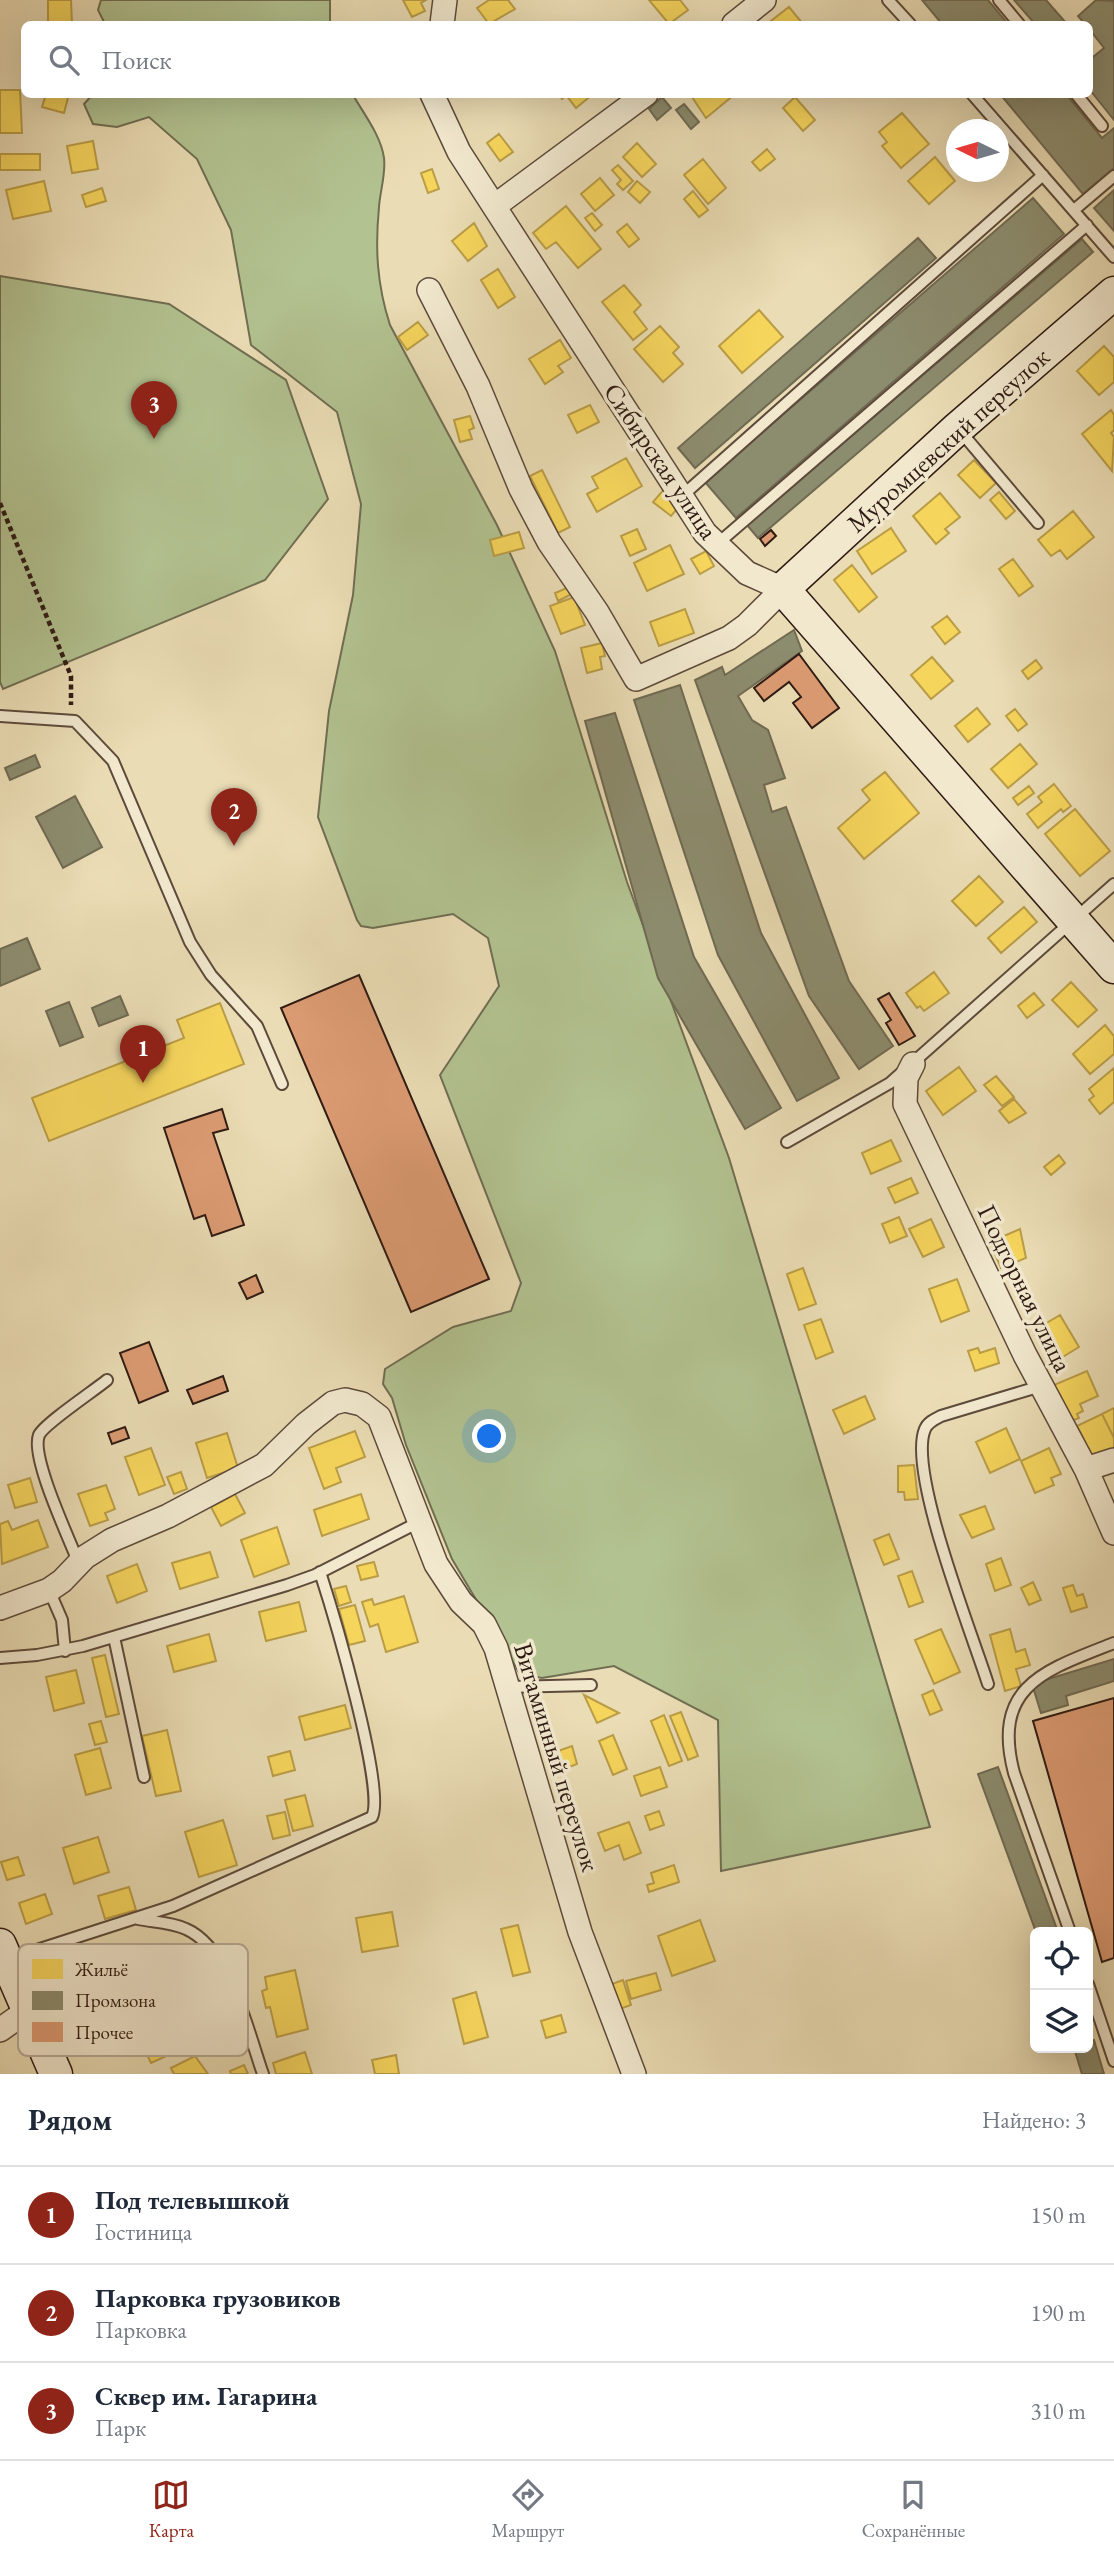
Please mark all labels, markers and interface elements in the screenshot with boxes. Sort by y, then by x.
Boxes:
search box [21,21,1093,98]
icon: search [45,41,83,79]
text: Поиск [101,43,172,77]
north arrow [946,119,1009,182]
street label: Муромцевский переулок [840,340,1057,540]
street label: Сибирская улица [596,376,726,546]
pin: 3 [131,381,177,439]
pin: 2 [211,788,257,846]
pin: 1 [120,1025,166,1083]
street label: Подгорная улица [970,1198,1081,1378]
your location [472,1419,506,1453]
street label: Витаминный переулок [506,1639,608,1876]
map controls [1030,1927,1093,2053]
button: locate [1030,1927,1093,1990]
legend [18,1944,248,2056]
text: Жильё [74,1957,128,1982]
text: Промзона [75,1988,156,2013]
button: layers [1030,1990,1093,2053]
text: Прочее [75,2020,133,2045]
text: Рядом [28,2100,112,2139]
text: Найдено: 3 [982,2105,1086,2135]
text: Под телевышкой [95,2183,290,2217]
text: 1 [45,2200,57,2230]
text: 150 m [1030,2200,1086,2230]
text: Гостиница [95,2217,192,2247]
text: Парковка грузовиков [95,2281,341,2315]
text: 2 [45,2298,57,2328]
text: 190 m [1030,2298,1086,2328]
text: Парковка [95,2315,187,2345]
text: Сквер им. Гагарина [95,2379,318,2413]
text: 3 [45,2396,57,2426]
text: 310 m [1030,2396,1086,2426]
text: Парк [95,2413,146,2443]
tab: Карта [149,2476,194,2543]
tab: Маршрут [491,2476,564,2543]
tab: Сохранённые [862,2476,965,2543]

